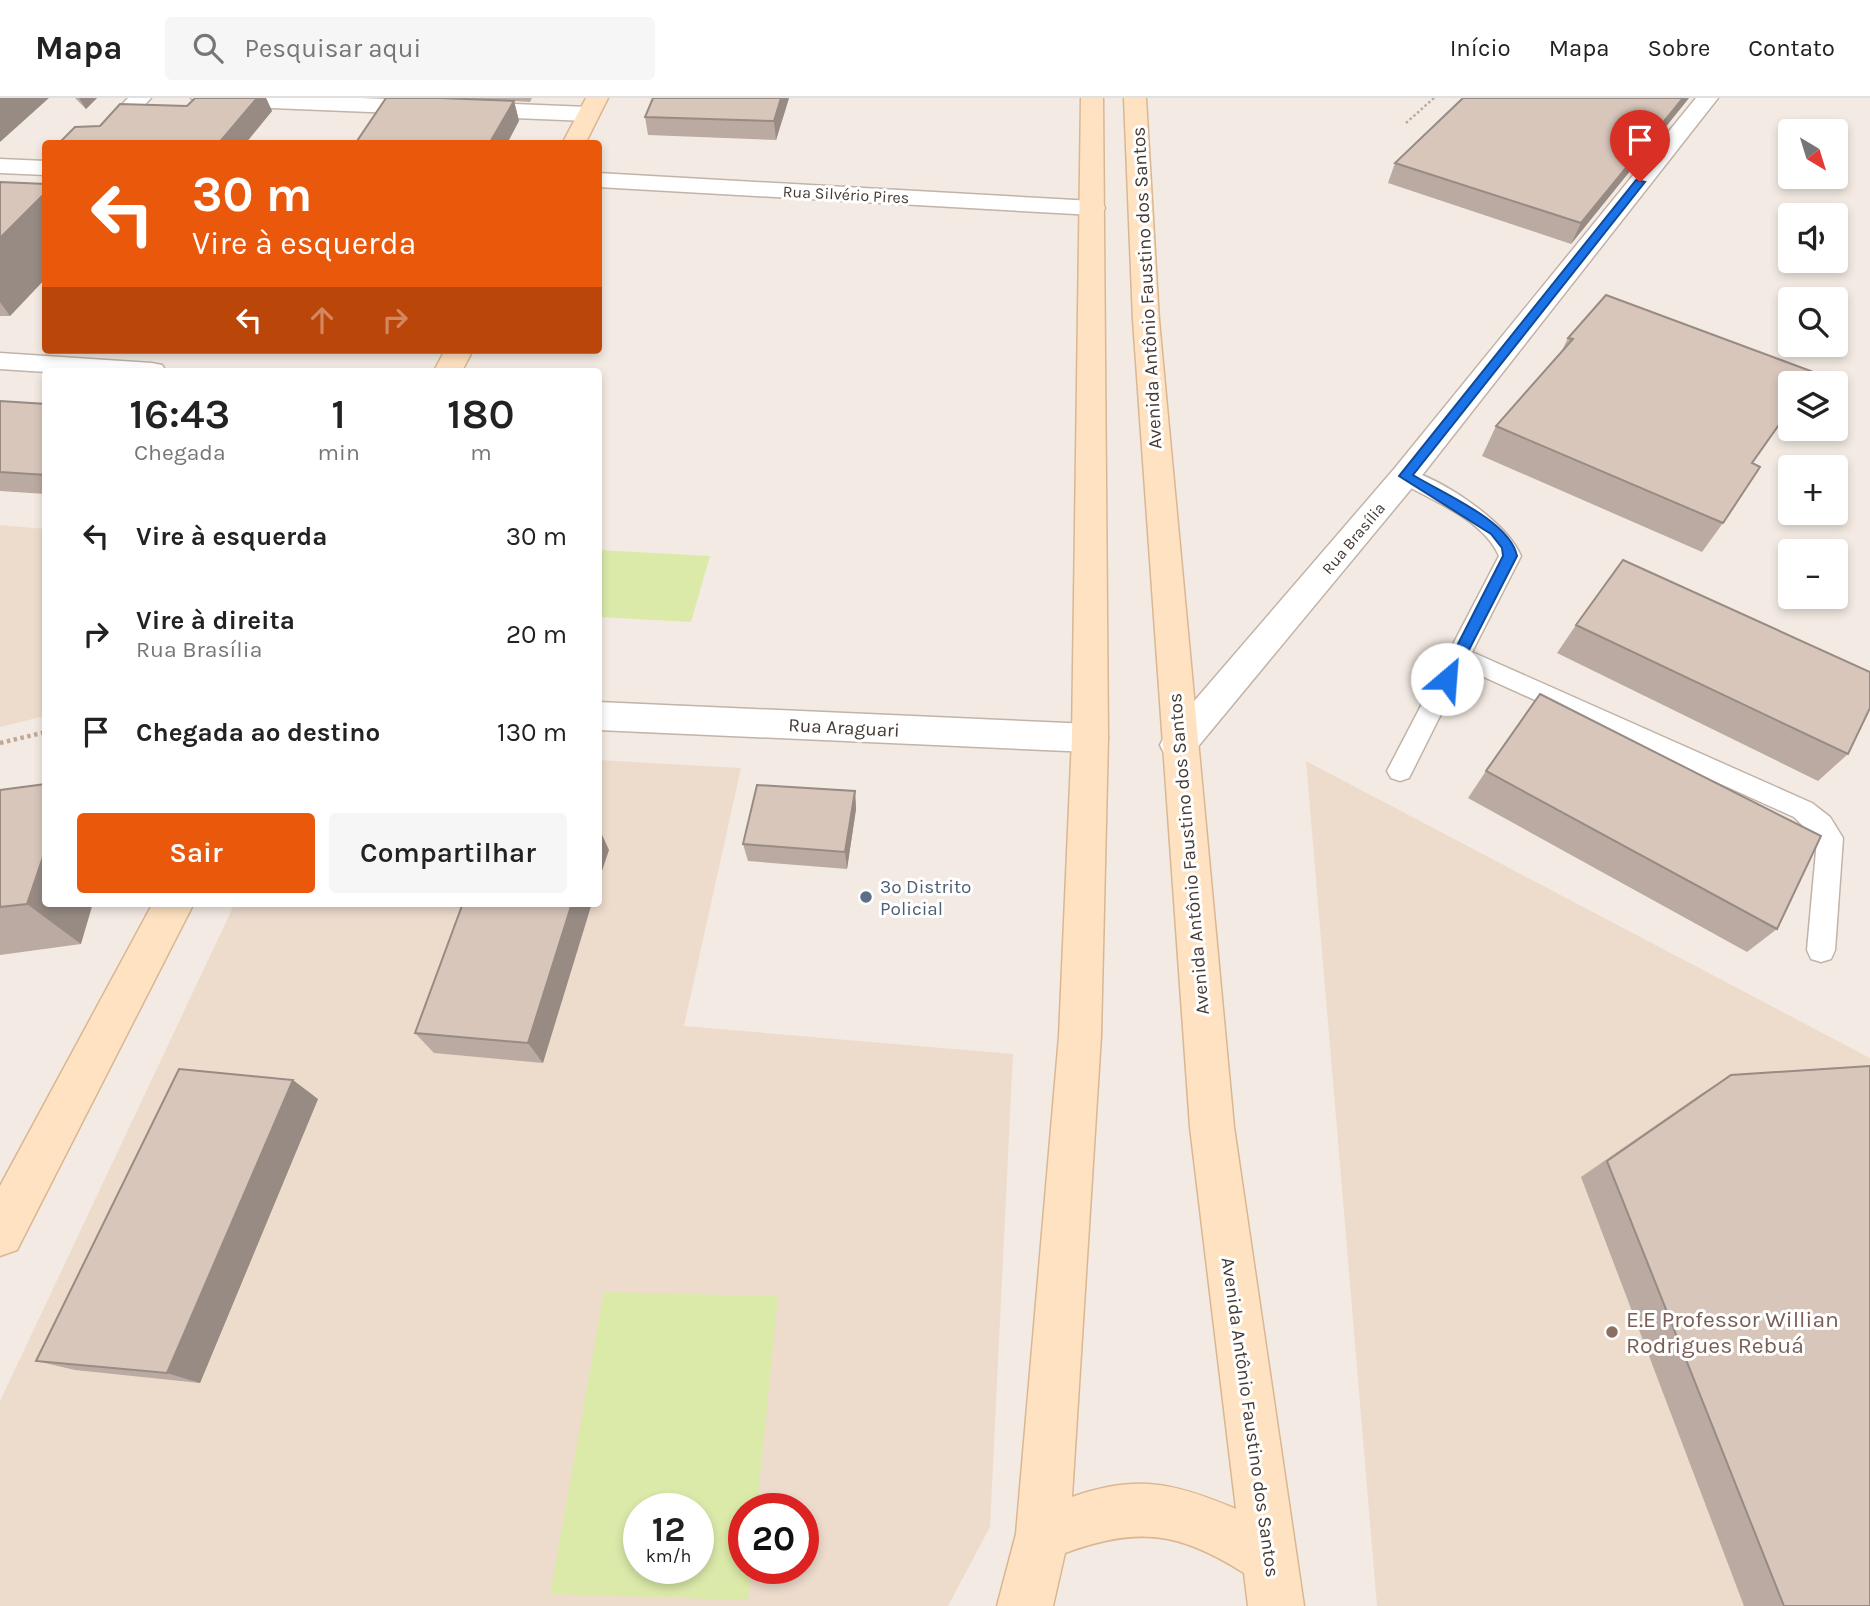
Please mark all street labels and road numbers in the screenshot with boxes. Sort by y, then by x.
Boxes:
street label: Avenida Antônio Faustino dos Santos [1128,126,1166,450]
street label: Rua Silvério Pires [782,182,910,207]
street label: Rua Brasília [1318,499,1389,578]
street label: Avenida Antônio Faustino dos Santos [1164,692,1214,1016]
street label: Rua Araguari [788,714,900,742]
street label: Avenida Antônio Faustino dos Santos [1217,1256,1283,1578]

